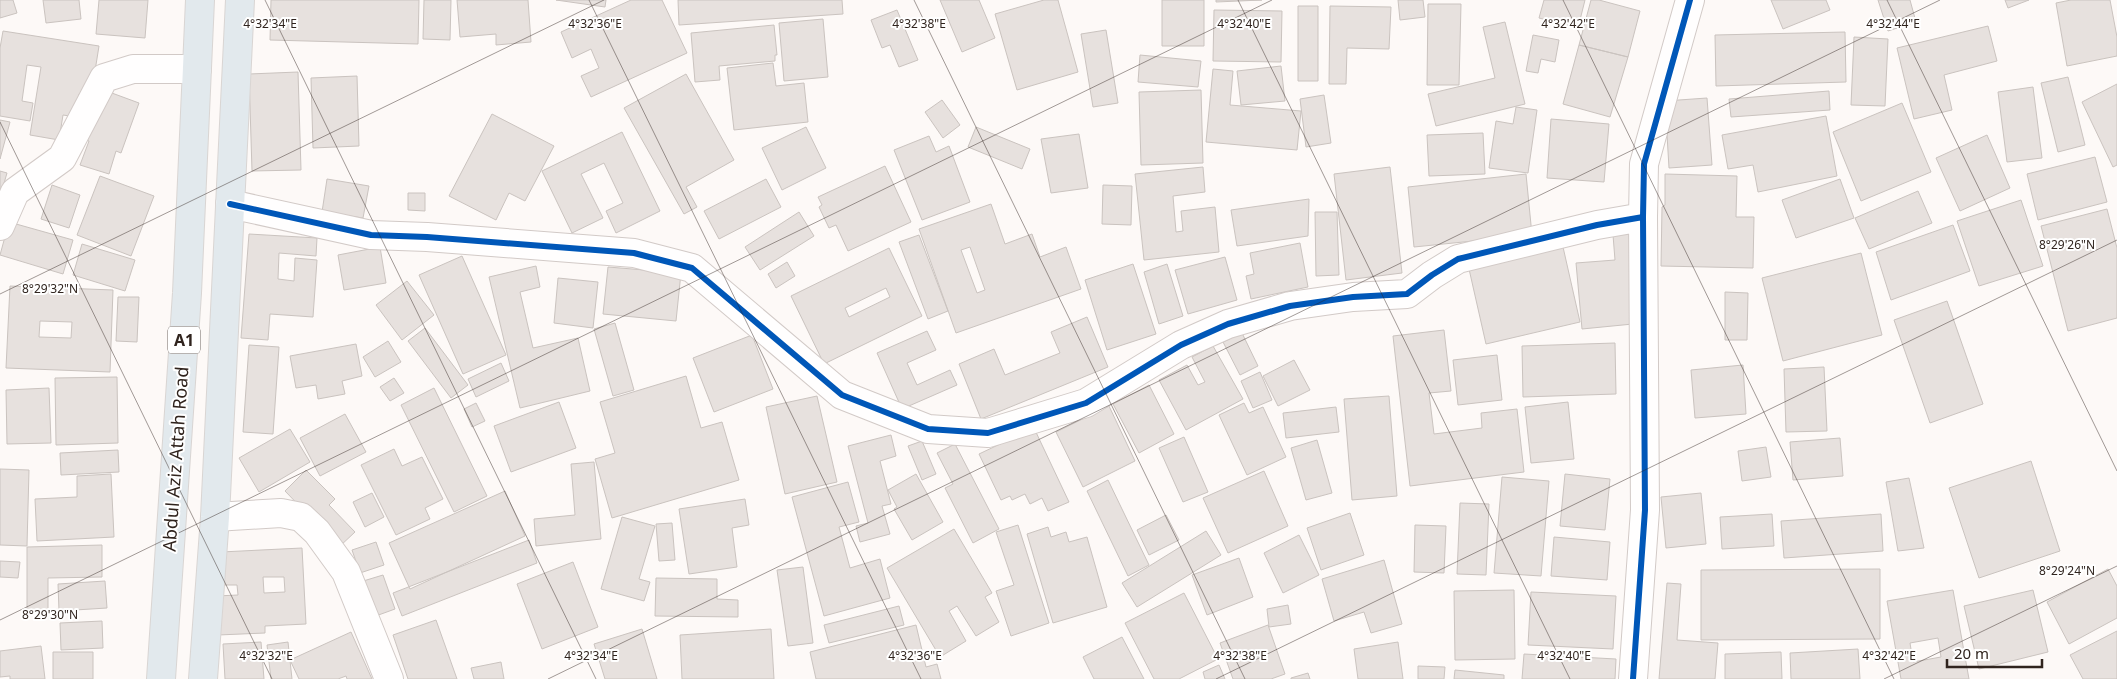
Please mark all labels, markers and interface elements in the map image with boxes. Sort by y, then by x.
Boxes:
text: 4°32'34"E [243,15,297,32]
text: 4°32'36"E [568,15,622,32]
text: 4°32'38"E [892,15,946,32]
text: 4°32'40"E [1217,15,1271,32]
text: 4°32'42"E [1541,15,1595,32]
text: 4°32'44"E [1866,15,1920,32]
text: 8°29'26"N [2039,236,2095,253]
text: 8°29'32"N [22,280,78,297]
road number: A1 [168,326,200,354]
street label: Abdul Aziz Attah Road [157,366,193,552]
text: 8°29'24"N [2039,562,2095,579]
text: 8°29'30"N [22,606,78,623]
scale bar [1947,636,2042,668]
text: 20 m [1954,643,1989,663]
text: 4°32'32"E [239,647,293,664]
text: 4°32'34"E [564,647,618,664]
text: 4°32'36"E [888,647,942,664]
text: 4°32'38"E [1213,647,1267,664]
text: 4°32'40"E [1537,647,1591,664]
text: 4°32'42"E [1862,647,1916,664]

